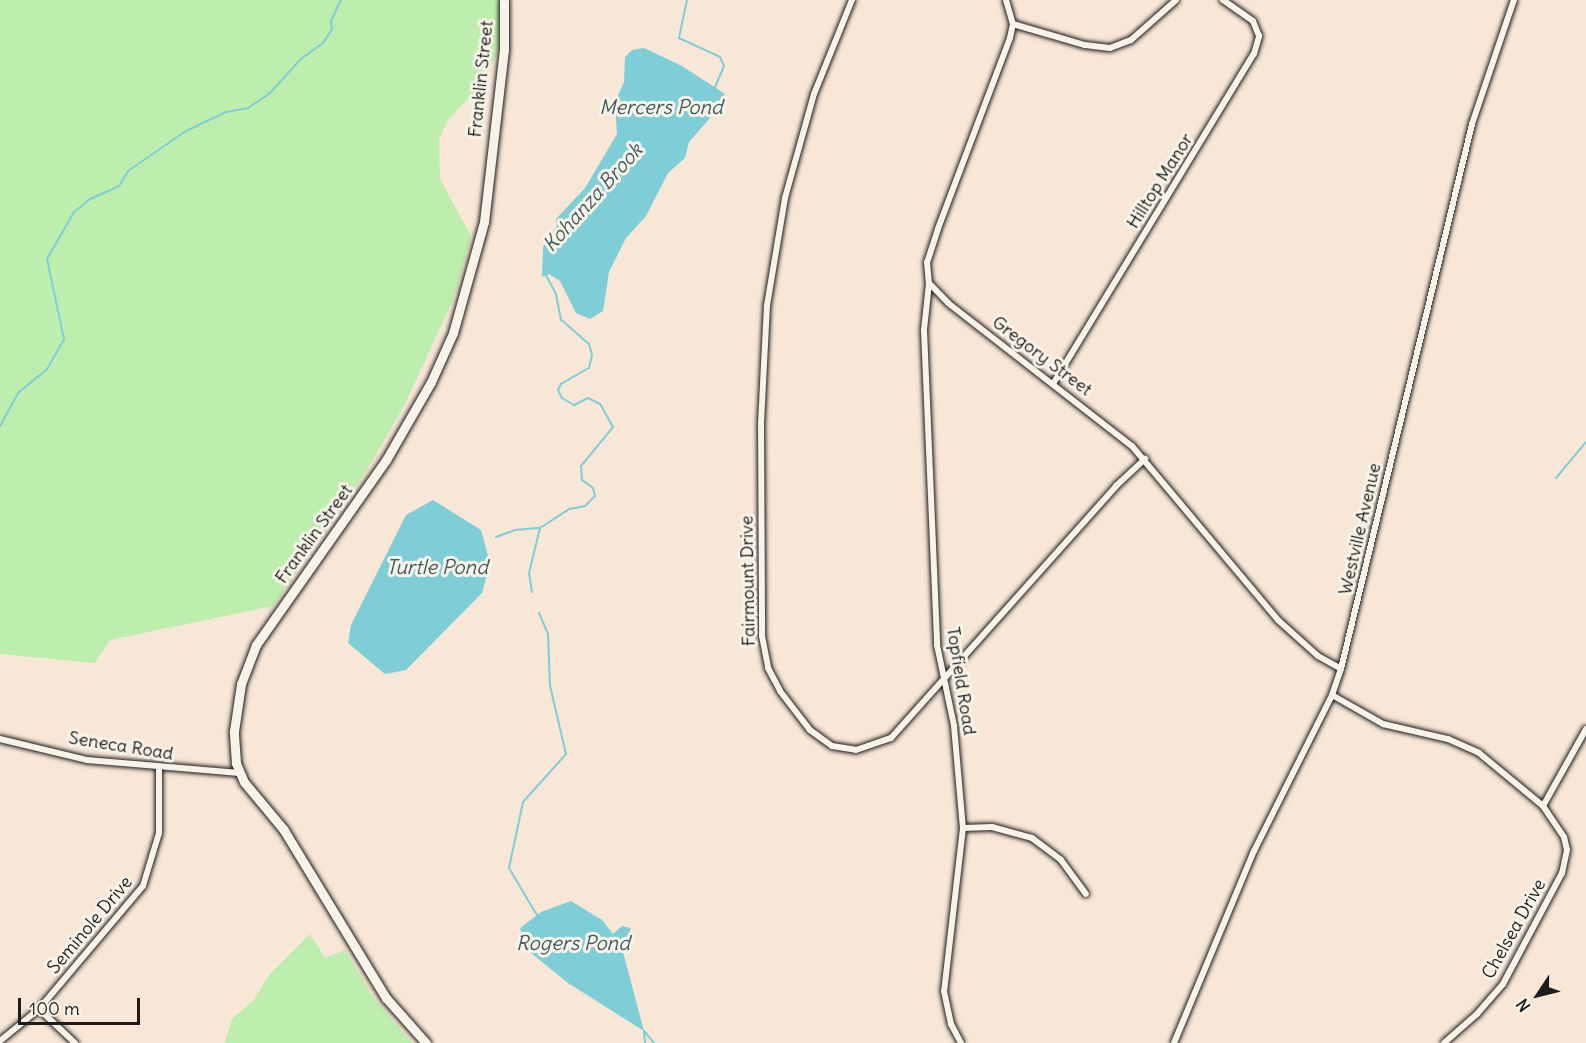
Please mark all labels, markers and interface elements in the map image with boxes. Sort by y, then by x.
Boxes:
street label: Franklin Street [464,20,498,138]
water label: Mercers Pond [599,94,723,118]
street label: Hilltop Manor [1122,129,1198,233]
water label: Kohanza Brook [537,138,647,256]
street label: Gregory Street [988,311,1096,401]
street label: Westville Avenue [1334,461,1386,597]
street label: Franklin Street [271,480,357,588]
street label: Fairmount Drive [736,516,760,646]
water label: Turtle Pond [386,554,488,578]
street label: Topfield Road [942,625,980,737]
street label: Seneca Road [67,727,175,765]
street label: Seminole Drive [43,872,137,978]
street label: Chelsea Drive [1478,875,1550,983]
water label: Rogers Pond [516,930,630,954]
north arrow [1508,965,1568,1025]
scale bar [21,986,142,1024]
text: N [1512,995,1535,1016]
text: 100 m [29,997,80,1020]

